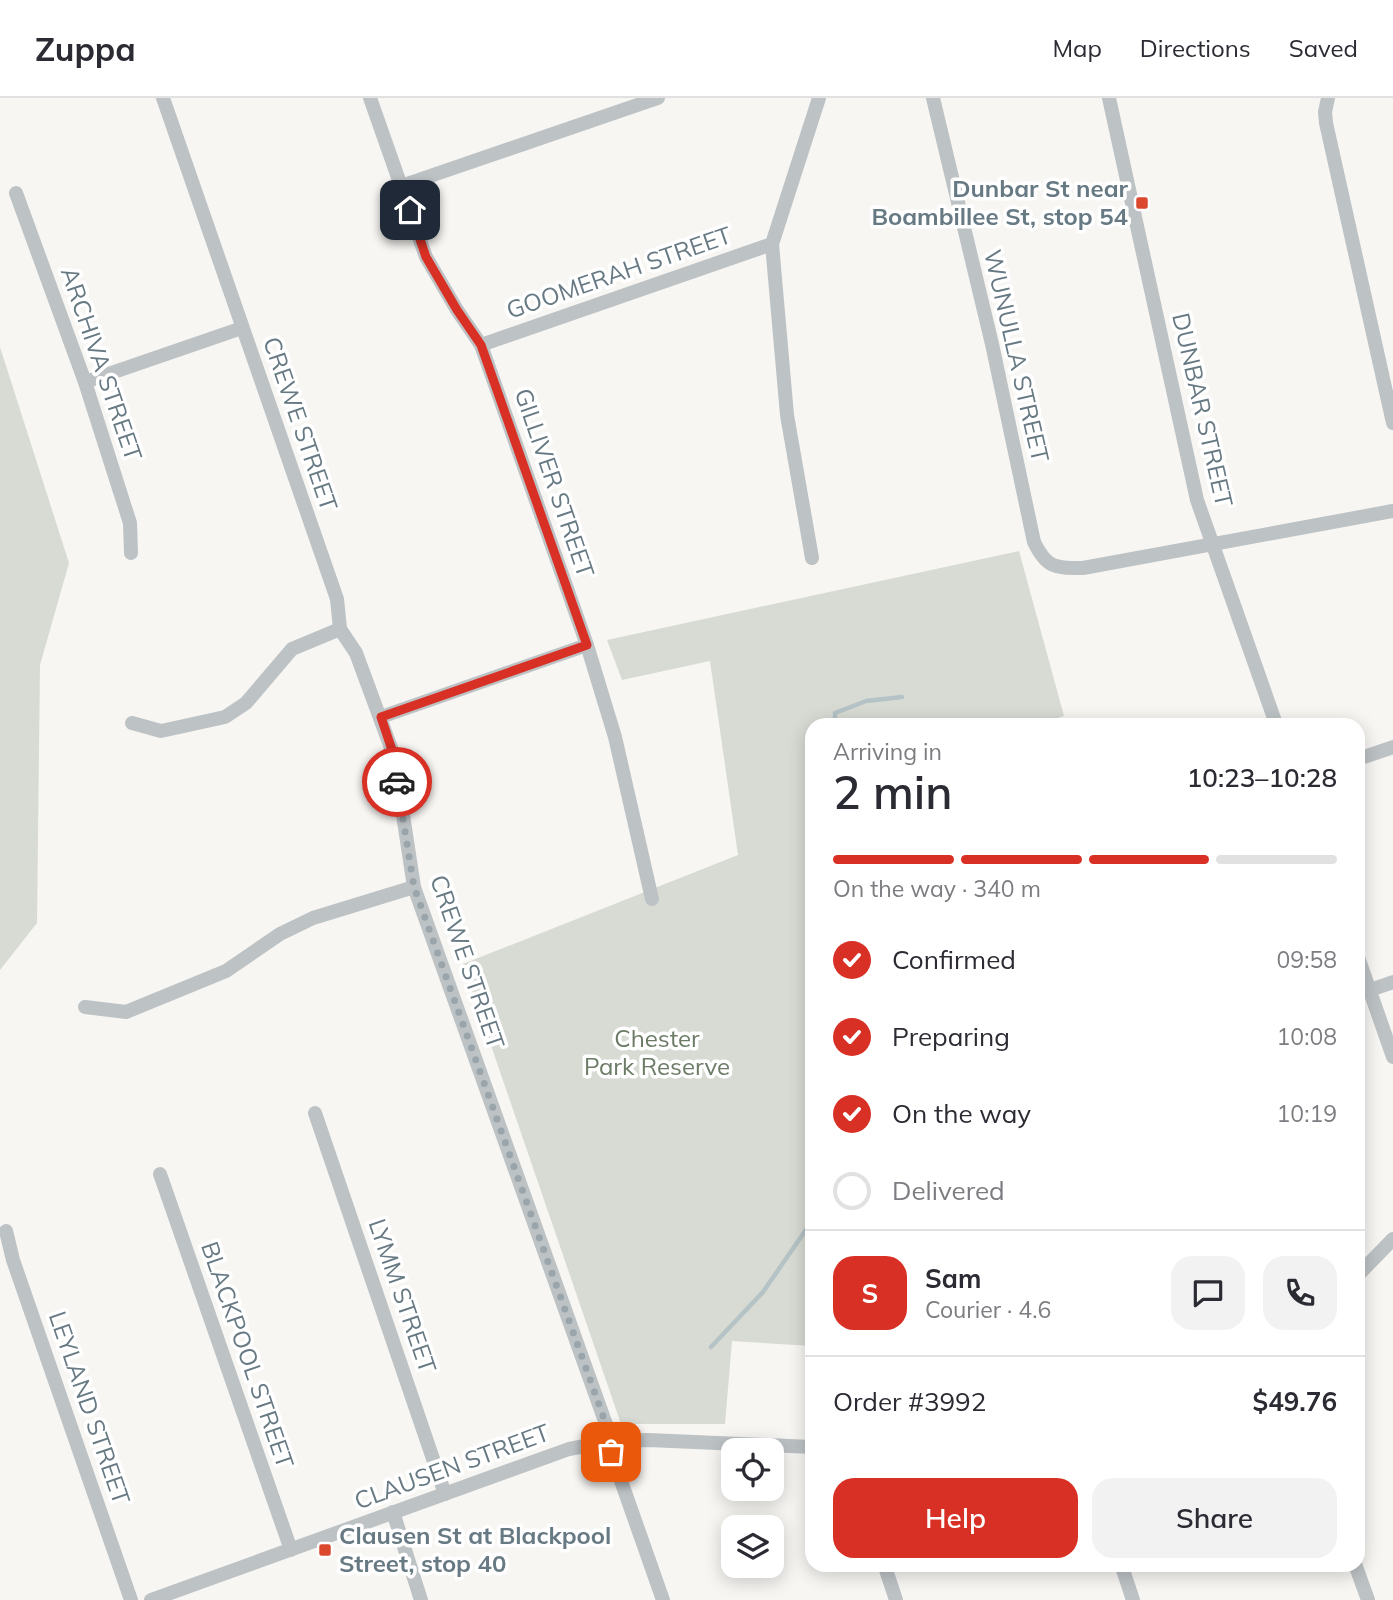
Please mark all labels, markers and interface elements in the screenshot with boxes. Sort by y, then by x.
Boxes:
text: Zuppa [35,28,136,69]
text: Map [1052,33,1102,63]
text: Directions [1140,33,1251,63]
text: Saved [1289,33,1358,63]
place label: Dunbar St near Boambillee St, stop 54 [871,173,1129,231]
pin [380,180,440,240]
icon: home [391,191,429,229]
marker: Dunbar St near Boambillee St, stop 54 [1134,195,1150,211]
street label: GOOMERAH STREET [502,219,736,325]
street label: WUNULLA STREET [978,247,1056,466]
street label: ARCHIVA STREET [55,263,149,465]
street label: DUNBAR STREET [1166,310,1240,510]
street label: CREWE STREET [257,333,345,515]
street label: GILLIVER STREET [509,384,602,582]
text: Arriving in [833,737,942,766]
courier [362,747,432,817]
text: 10:23–10:28 [1187,761,1337,794]
icon: car [378,763,416,801]
text: 2 min [833,763,952,821]
street label: CREWE STREET [424,871,512,1053]
text: On the way · 340 m [833,874,1041,903]
icon: check [833,941,871,979]
text: Confirmed [892,943,1016,976]
text: 09:58 [1277,945,1337,974]
icon: check [833,1018,871,1056]
text: Preparing [892,1020,1010,1053]
text: 10:08 [1277,1022,1337,1051]
park label: Chester Park Reserve [584,1023,730,1081]
icon: check [833,1095,871,1133]
text: On the way [892,1097,1031,1130]
text: 10:19 [1277,1099,1337,1128]
text: Delivered [892,1174,1005,1207]
street label: LYMM STREET [363,1215,443,1377]
street label: BLACKPOOL STREET [195,1237,301,1472]
button: chat [1171,1256,1245,1330]
button: phone [1263,1256,1337,1330]
text: Sam [925,1262,981,1295]
text: S [862,1277,878,1310]
text: Courier · 4.6 [925,1295,1051,1324]
street label: LEYLAND STREET [43,1307,137,1509]
text: Order #3992 [833,1385,986,1418]
text: $49.76 [1253,1385,1337,1418]
street label: CLAUSEN STREET [350,1417,554,1515]
pin [581,1422,641,1482]
icon: bag [592,1433,630,1471]
map controls [721,1438,784,1578]
button: locate [721,1438,784,1501]
button: Help [833,1478,1078,1558]
button: Share [1092,1478,1337,1558]
button: layers [721,1515,784,1578]
place label: Clausen St at Blackpool Street, stop 40 [339,1520,611,1578]
marker: Clausen St at Blackpool Street, stop 40 [317,1542,333,1558]

